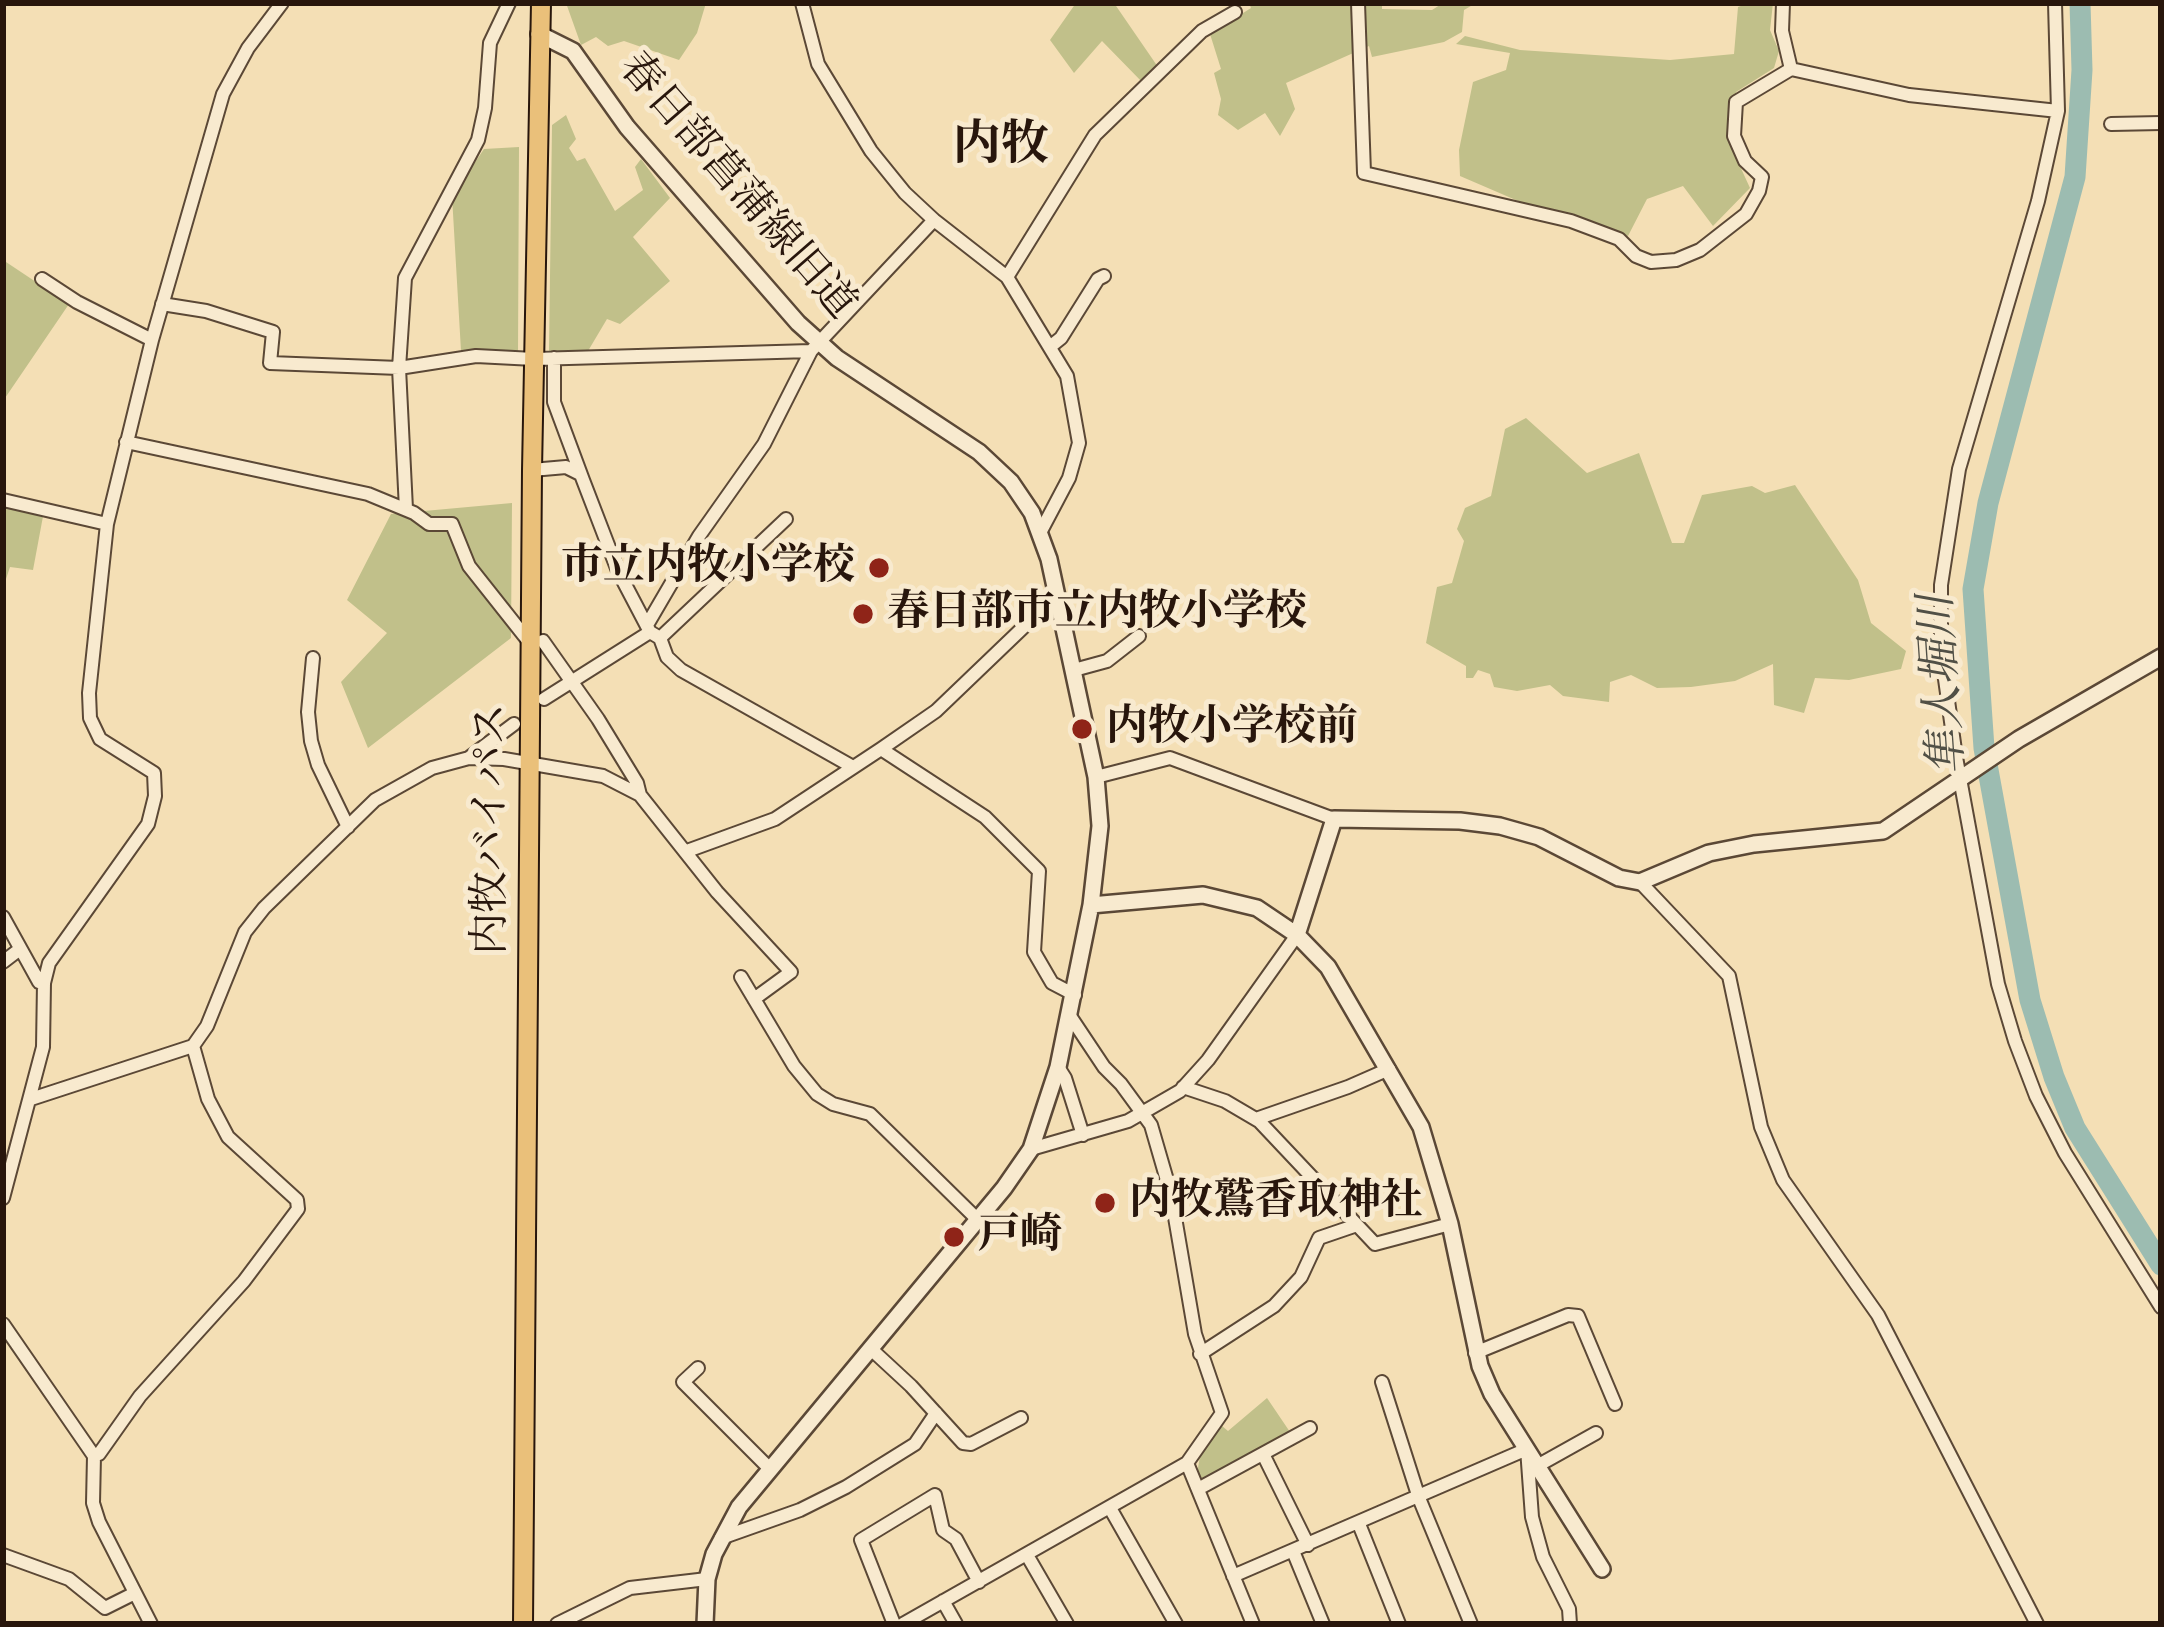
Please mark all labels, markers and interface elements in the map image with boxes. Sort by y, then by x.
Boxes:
street label: 春日部菖蒲線旧道 [607,44,865,330]
district label: 内牧 [953,119,1049,177]
place label: 市立内牧小学校 [561,543,855,593]
marker: 市立内牧小学校 [866,555,892,581]
place label: 春日部市立内牧小学校 [887,589,1307,639]
water label: 隼人堀川 [1912,593,1978,777]
marker: 春日部市立内牧小学校 [850,601,876,627]
street label: 内牧バイパス [468,703,518,955]
place label: 内牧小学校前 [1106,704,1358,754]
marker: 内牧小学校前 [1069,716,1095,742]
place label: 内牧鷲香取神社 [1129,1178,1423,1228]
marker: 内牧鷲香取神社 [1092,1190,1118,1216]
place label: 戸崎 [978,1212,1062,1262]
marker: 戸崎 [941,1224,967,1250]

